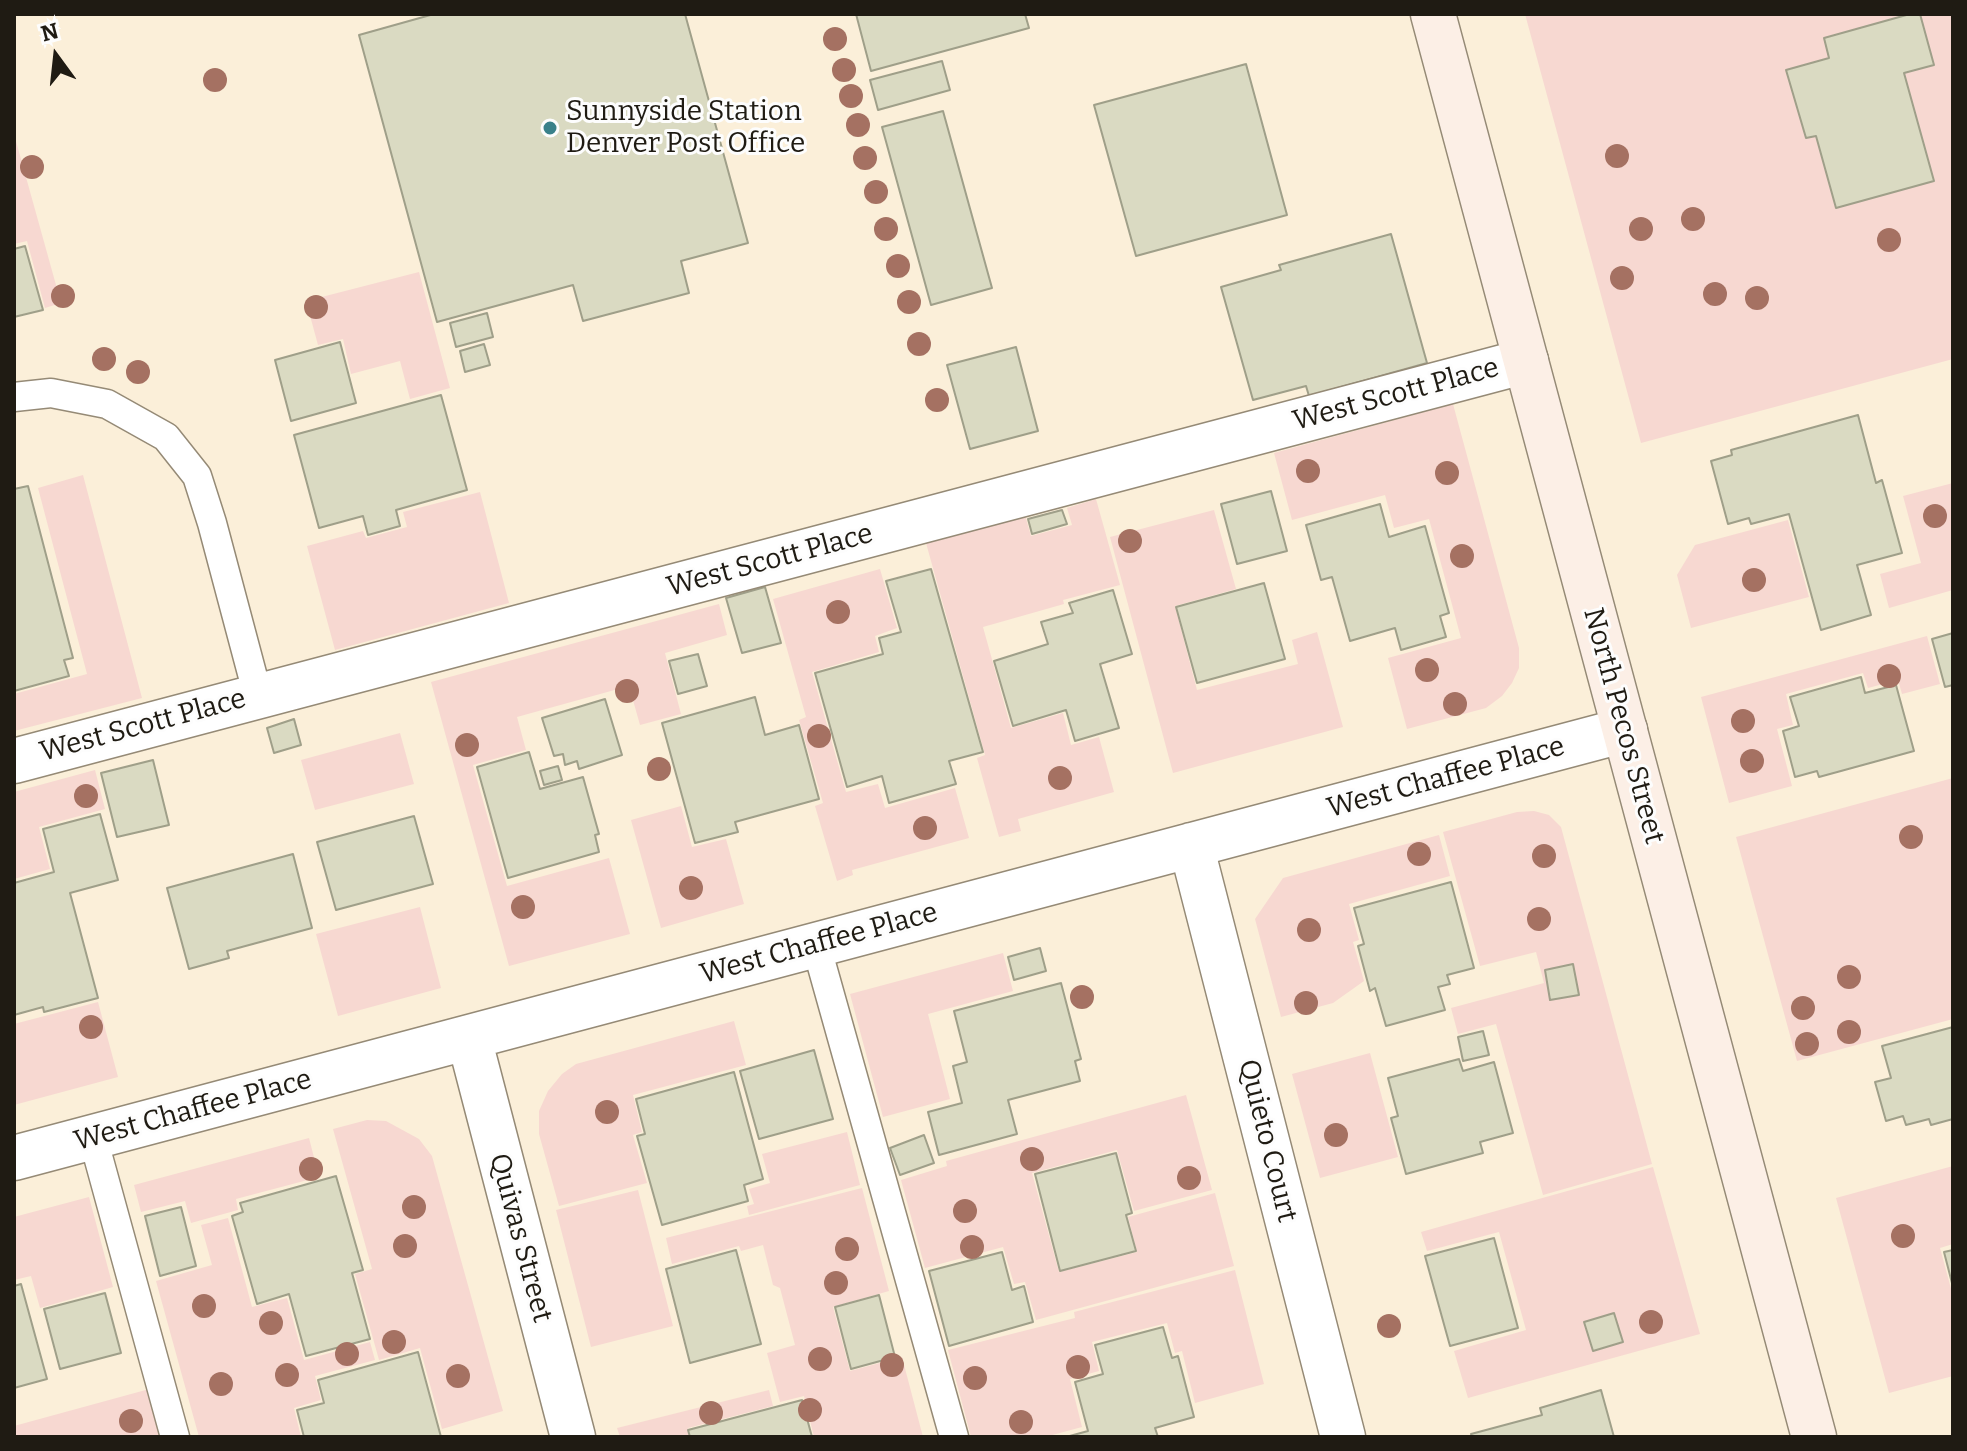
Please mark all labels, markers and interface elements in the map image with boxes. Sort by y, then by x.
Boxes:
north arrow [16,16,96,96]
text: N [38,17,61,48]
place label: Sunnyside Station Denver Post Office [566,95,805,161]
marker: Sunnyside Station Denver Post Office [541,119,559,137]
street label: West Scott Place [1289,351,1503,439]
street label: West Scott Place [663,517,877,605]
street label: North Pecos Street [1575,604,1671,848]
street label: West Scott Place [36,682,250,770]
street label: West Chaffee Place [1324,730,1568,826]
street label: West Chaffee Place [697,896,941,992]
street label: Quieto Court [1231,1056,1303,1226]
street label: West Chaffee Place [71,1063,315,1159]
street label: Quivas Street [481,1150,559,1326]

